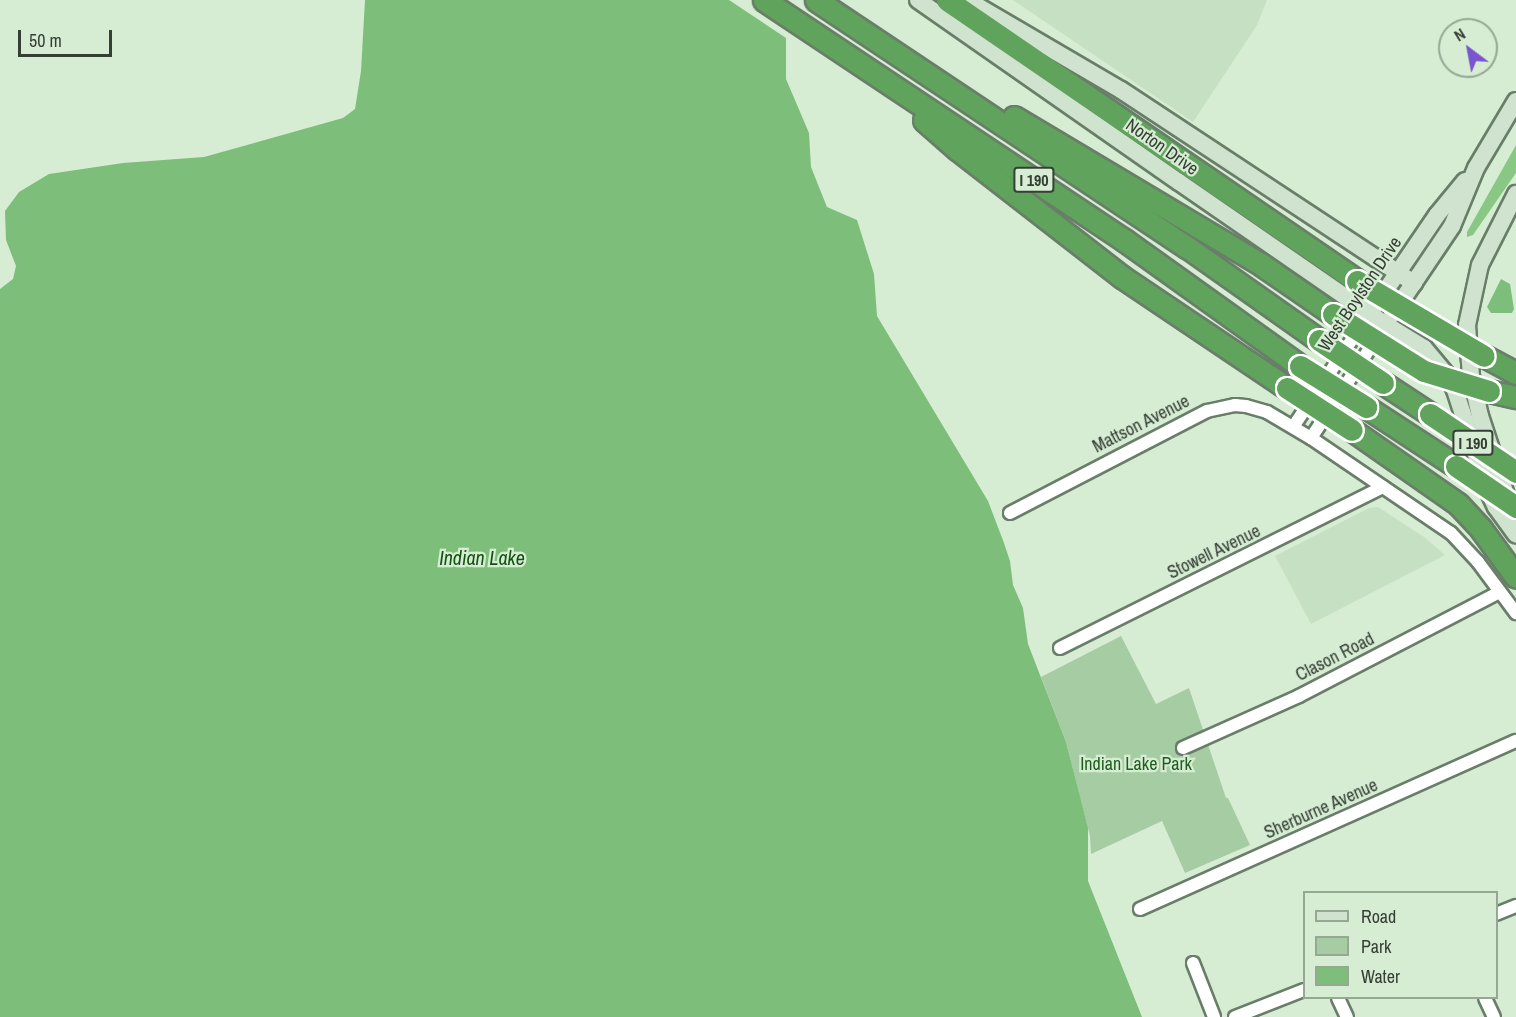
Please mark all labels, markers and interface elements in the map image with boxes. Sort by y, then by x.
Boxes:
scale bar [21,18,116,56]
north arrow [1438,18,1498,78]
text: N [1450,23,1469,46]
text: 50 m [29,28,62,53]
street label: Norton Drive [1122,114,1202,180]
road number: I 190 [1013,167,1055,193]
street label: West Boylston Drive [1314,233,1406,355]
street label: Mattson Avenue [1089,390,1193,458]
road number: I 190 [1452,430,1494,456]
street label: Stowell Avenue [1164,520,1264,584]
water label: Indian Lake [439,545,525,569]
street label: Clason Road [1292,628,1378,686]
park label: Indian Lake Park [1080,753,1192,775]
street label: Sherburne Avenue [1261,774,1381,844]
legend [1303,891,1498,999]
text: Road [1361,904,1396,929]
text: Park [1361,934,1391,959]
text: Water [1361,964,1400,989]

